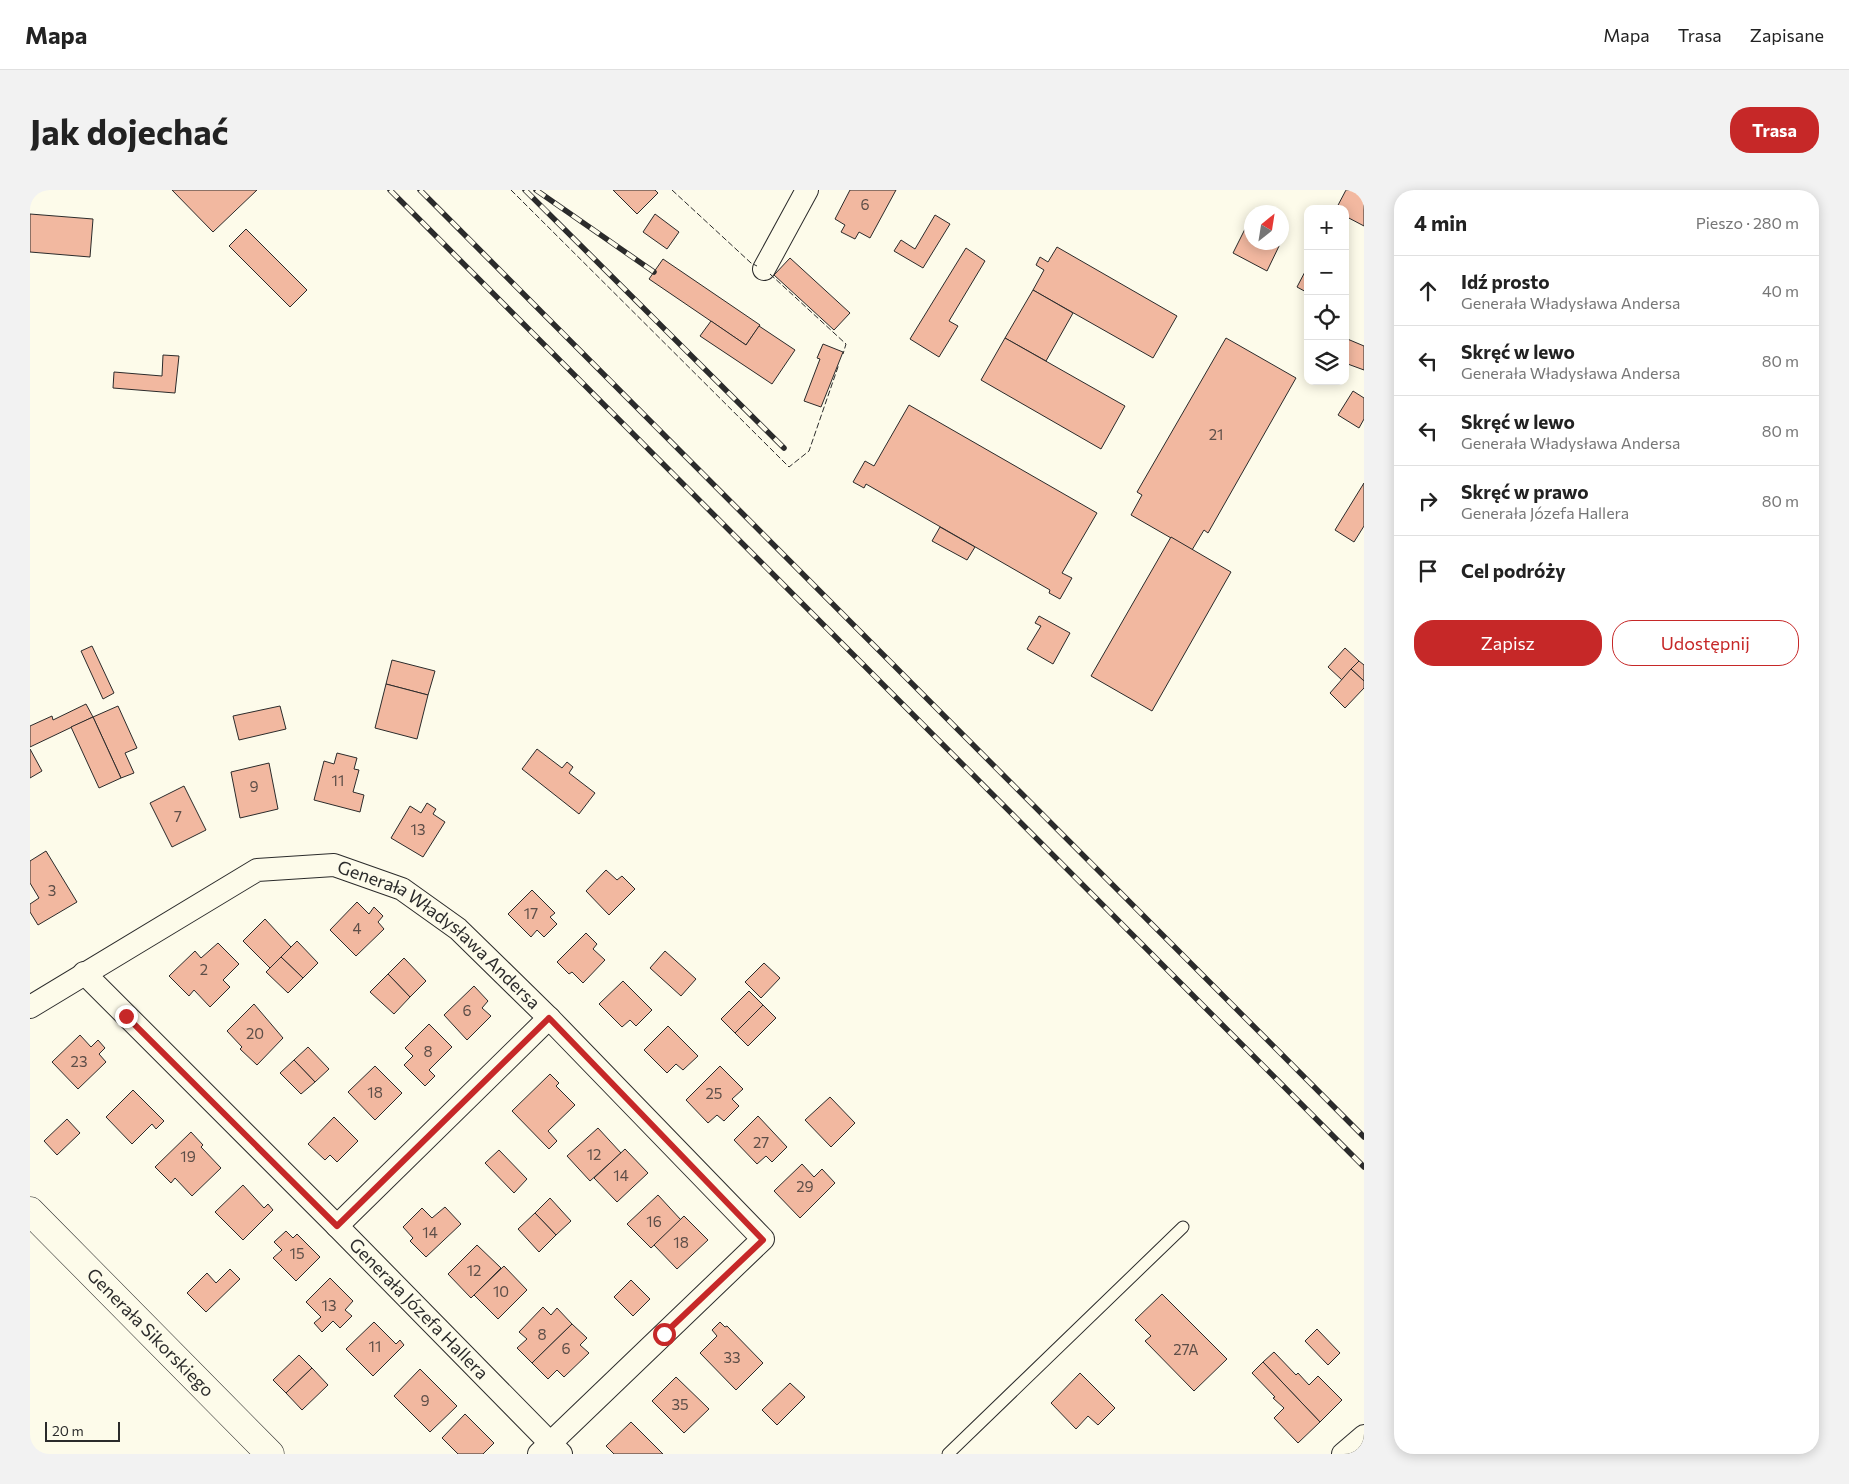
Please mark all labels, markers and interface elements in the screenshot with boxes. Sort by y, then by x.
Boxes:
text: Mapa [25,20,87,49]
text: Mapa [1603,24,1650,46]
text: Trasa [1678,24,1722,46]
text: Zapisane [1750,24,1824,46]
button: Trasa [1730,107,1819,153]
text: Jak dojechać [30,109,229,152]
house number: 6 [860,195,870,213]
north arrow [1244,205,1289,250]
map controls [1304,205,1349,385]
button: + [1304,205,1349,250]
text: 4 min [1414,210,1467,235]
text: Pieszo · 280 m [1696,213,1799,232]
button: − [1304,250,1349,295]
text: Idź prosto [1461,270,1550,293]
icon: ahead [1414,277,1442,305]
text: 40 m [1762,281,1799,300]
text: Generała Władysława Andersa [1461,293,1680,312]
button: locate [1304,295,1349,340]
button: layers [1304,340,1349,385]
text: Skręć w lewo [1461,340,1575,363]
icon: left [1414,347,1442,375]
text: 80 m [1762,351,1799,370]
text: Generała Władysława Andersa [1461,363,1680,382]
text: Skręć w lewo [1461,410,1575,433]
icon: left [1414,417,1442,445]
text: 80 m [1762,421,1799,440]
house number: 21 [1209,425,1223,443]
text: Generała Władysława Andersa [1461,433,1680,452]
text: Skręć w prawo [1461,480,1589,503]
icon: right [1414,487,1442,515]
text: 80 m [1762,491,1799,510]
text: Generała Józefa Hallera [1461,503,1629,522]
icon: arrive [1414,557,1442,585]
text: Cel podróży [1461,559,1566,582]
button: Zapisz [1414,620,1602,666]
button: Udostępnij [1612,620,1799,666]
house number: 11 [332,771,344,789]
house number: 9 [249,777,259,795]
house number: 7 [174,807,182,825]
house number: 13 [411,820,425,838]
street label: Generała Władysława Andersa [335,855,545,1013]
house number: 3 [48,881,56,899]
house number: 17 [524,904,538,922]
house number: 4 [353,919,362,937]
house number: 2 [200,960,208,978]
house number: 6 [462,1001,472,1019]
route end [115,1005,138,1028]
house number: 20 [246,1024,264,1042]
house number: 8 [423,1042,433,1060]
house number: 23 [71,1052,87,1070]
house number: 18 [367,1083,383,1101]
house number: 25 [706,1084,722,1102]
house number: 27 [753,1133,769,1151]
house number: 12 [587,1145,601,1163]
house number: 19 [180,1147,196,1165]
house number: 14 [613,1166,629,1184]
house number: 29 [796,1177,814,1195]
house number: 16 [646,1212,662,1230]
house number: 14 [422,1223,438,1241]
street label: Generała Józefa Hallera [345,1233,493,1383]
house number: 18 [673,1233,689,1251]
house number: 15 [289,1244,305,1262]
house number: 12 [467,1261,481,1279]
street label: Generała Sikorskiego [83,1263,219,1401]
house number: 10 [493,1282,509,1300]
house number: 13 [322,1296,336,1314]
route start [653,1323,676,1346]
house number: 8 [537,1325,547,1343]
house number: 11 [369,1337,381,1355]
house number: 6 [561,1339,571,1357]
house number: 27A [1173,1340,1199,1358]
house number: 33 [723,1348,741,1366]
house number: 9 [420,1391,430,1409]
house number: 35 [671,1395,689,1413]
scale bar [45,1419,120,1442]
text: 20 m [52,1422,84,1439]

